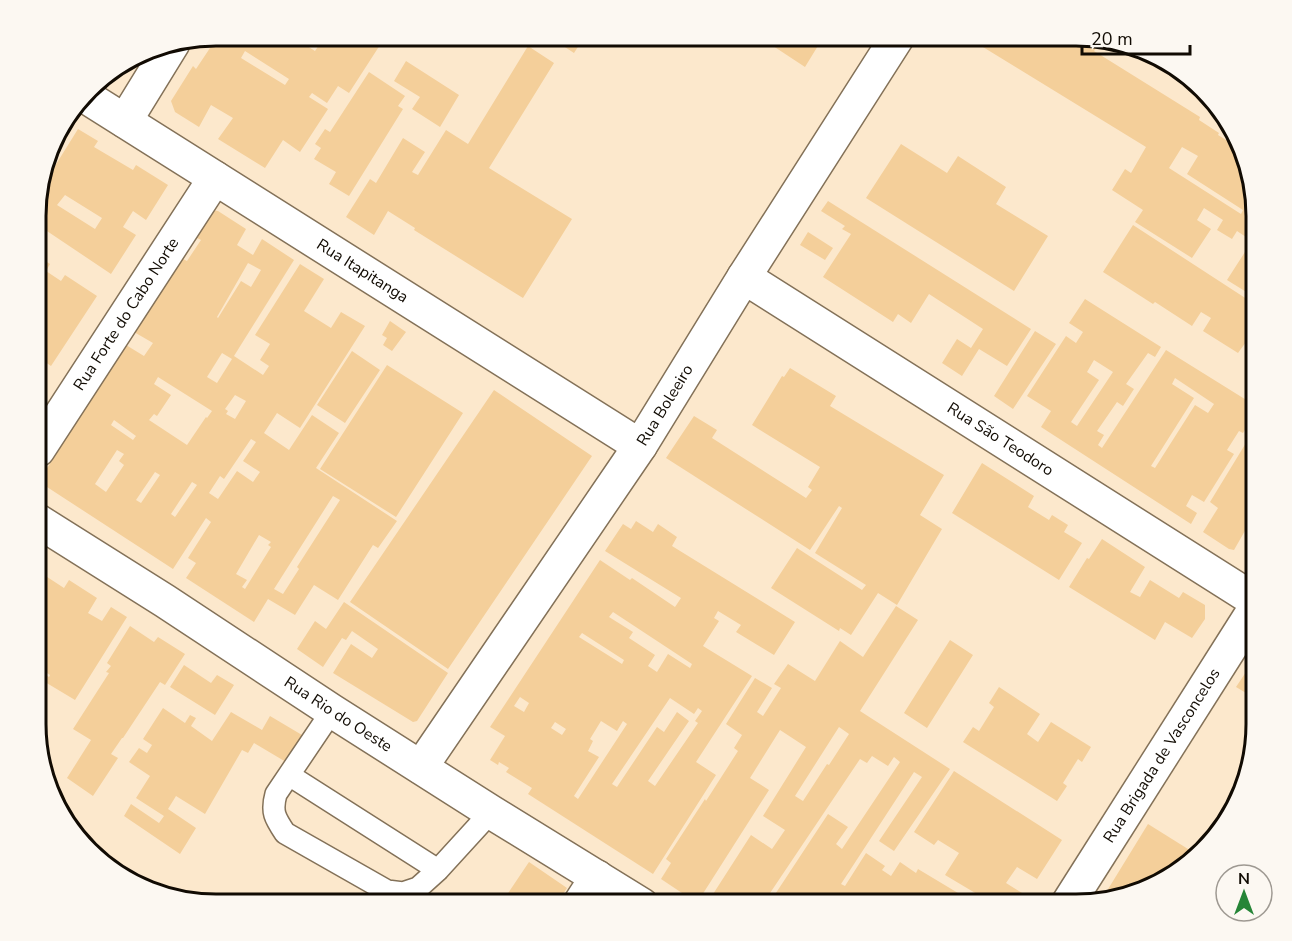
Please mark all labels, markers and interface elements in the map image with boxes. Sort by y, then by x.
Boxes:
scale bar [1082,18,1190,56]
text: 20 m [1091,27,1133,51]
street label: Rua Forte do Cabo Norte [68,233,184,395]
street label: Rua Itapitanga [312,234,413,308]
street label: Rua Boleeiro [632,360,699,450]
street label: Rua São Teodoro [943,397,1058,481]
street label: Rua Brigada de Vasconcelos [1098,664,1225,847]
street label: Rua Rio do Oeste [280,671,396,757]
north arrow [1214,863,1274,923]
text: N [1238,868,1250,890]

